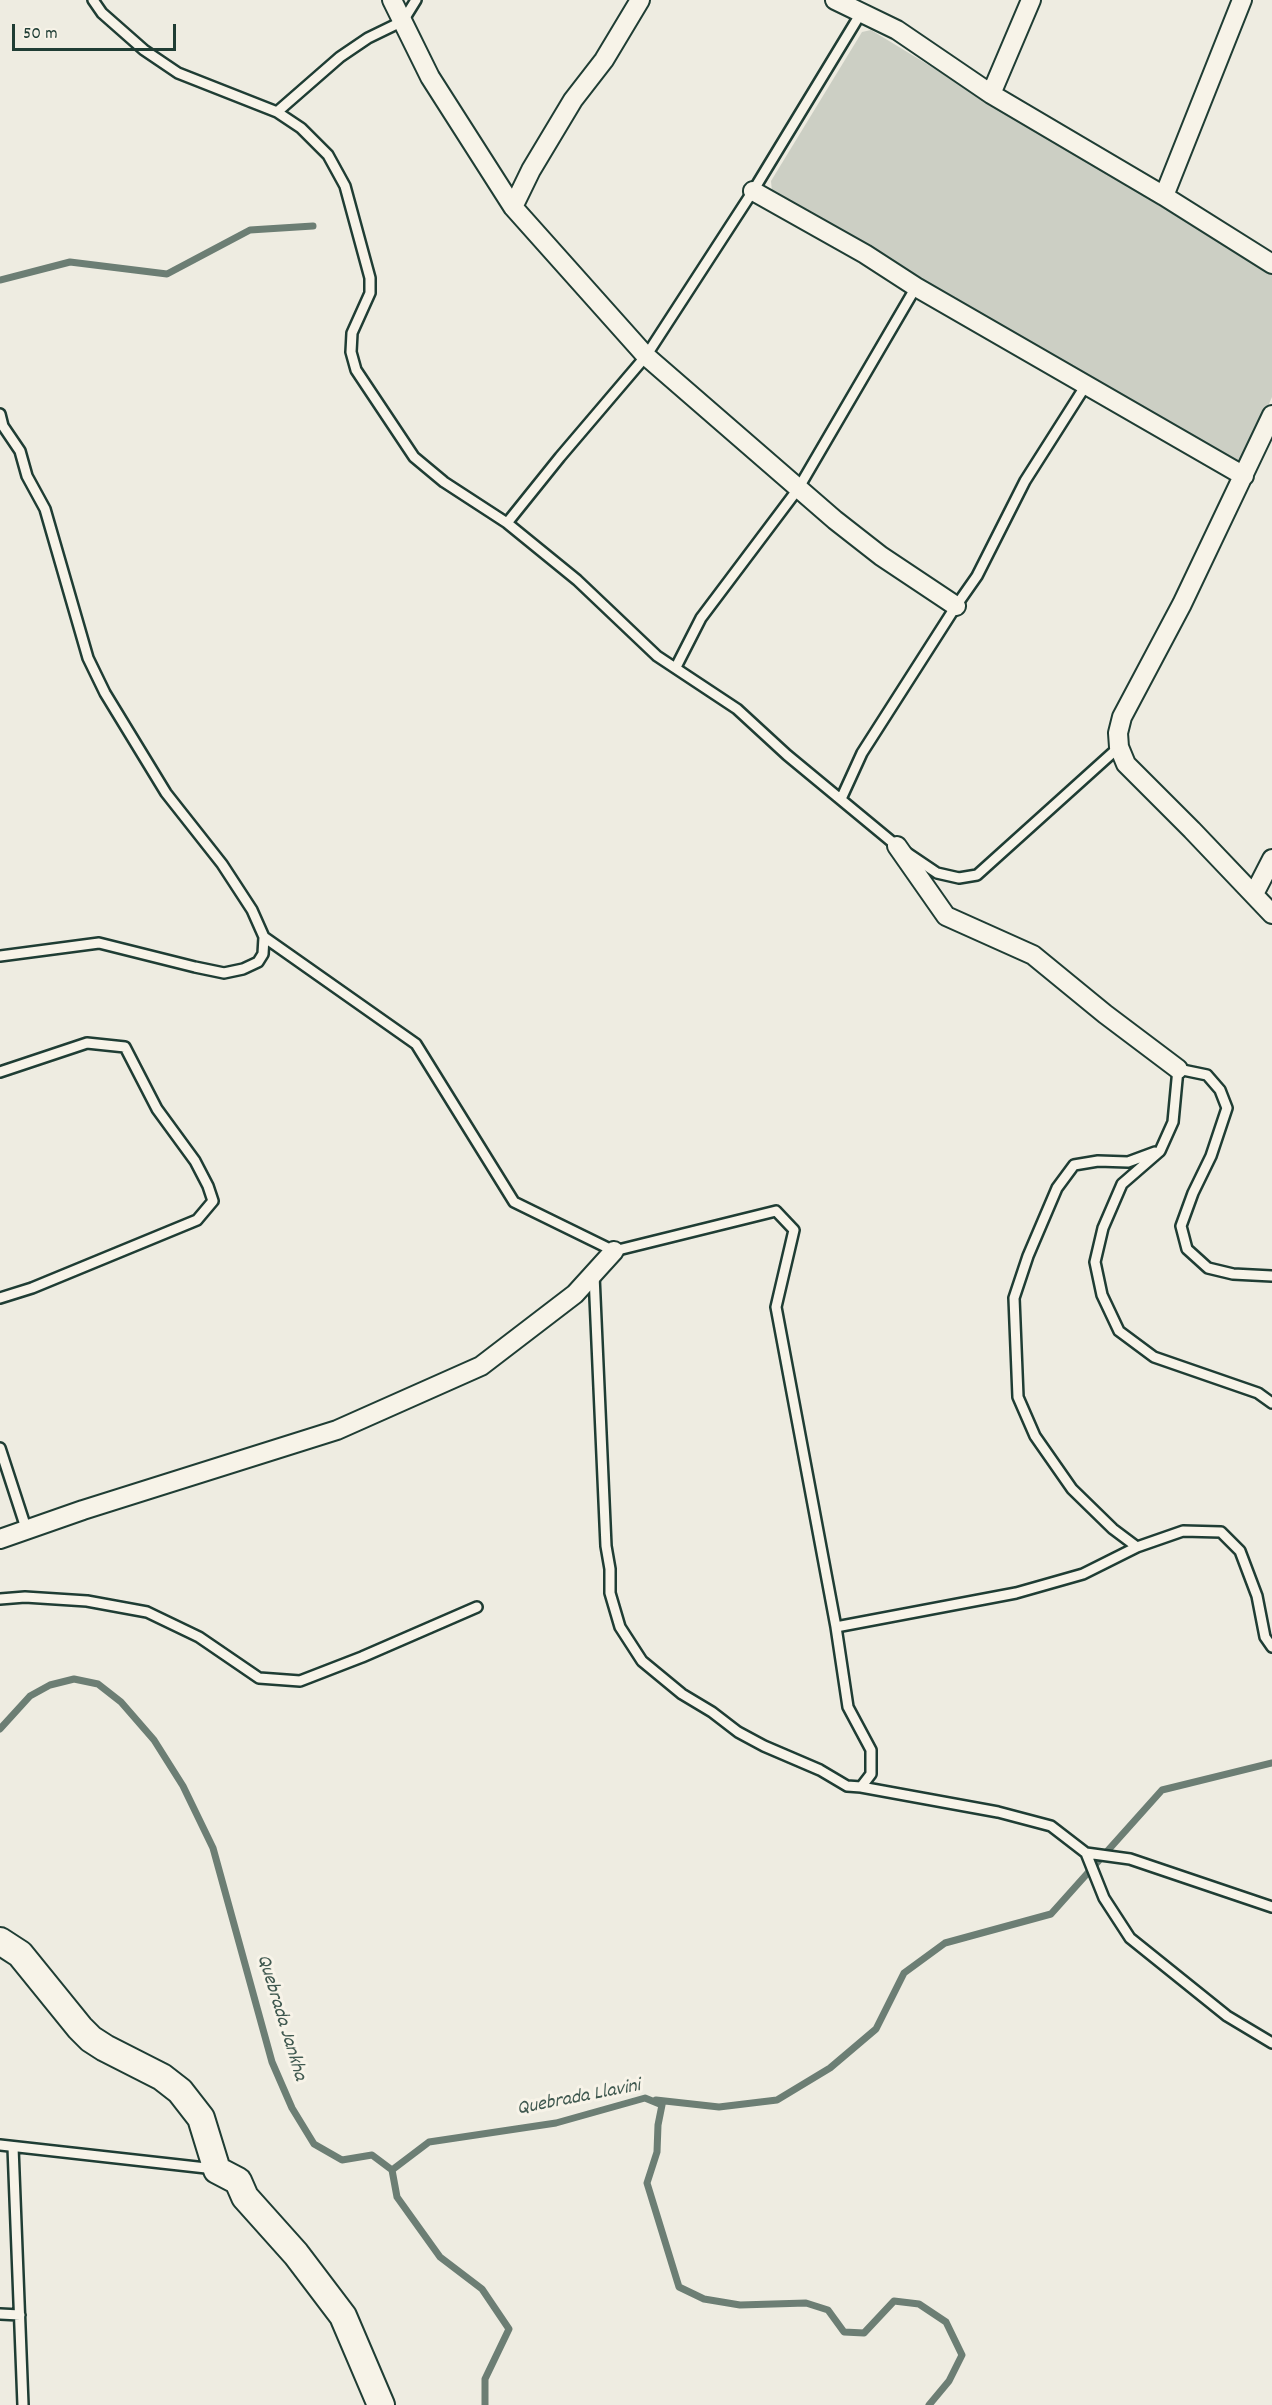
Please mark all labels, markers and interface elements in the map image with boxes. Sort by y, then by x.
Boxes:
scale bar [15,12,178,50]
text: 50 m [23,22,58,47]
water label: Quebrada Jankha [249,1952,311,2084]
water label: Quebrada Llavini [515,2075,643,2123]

